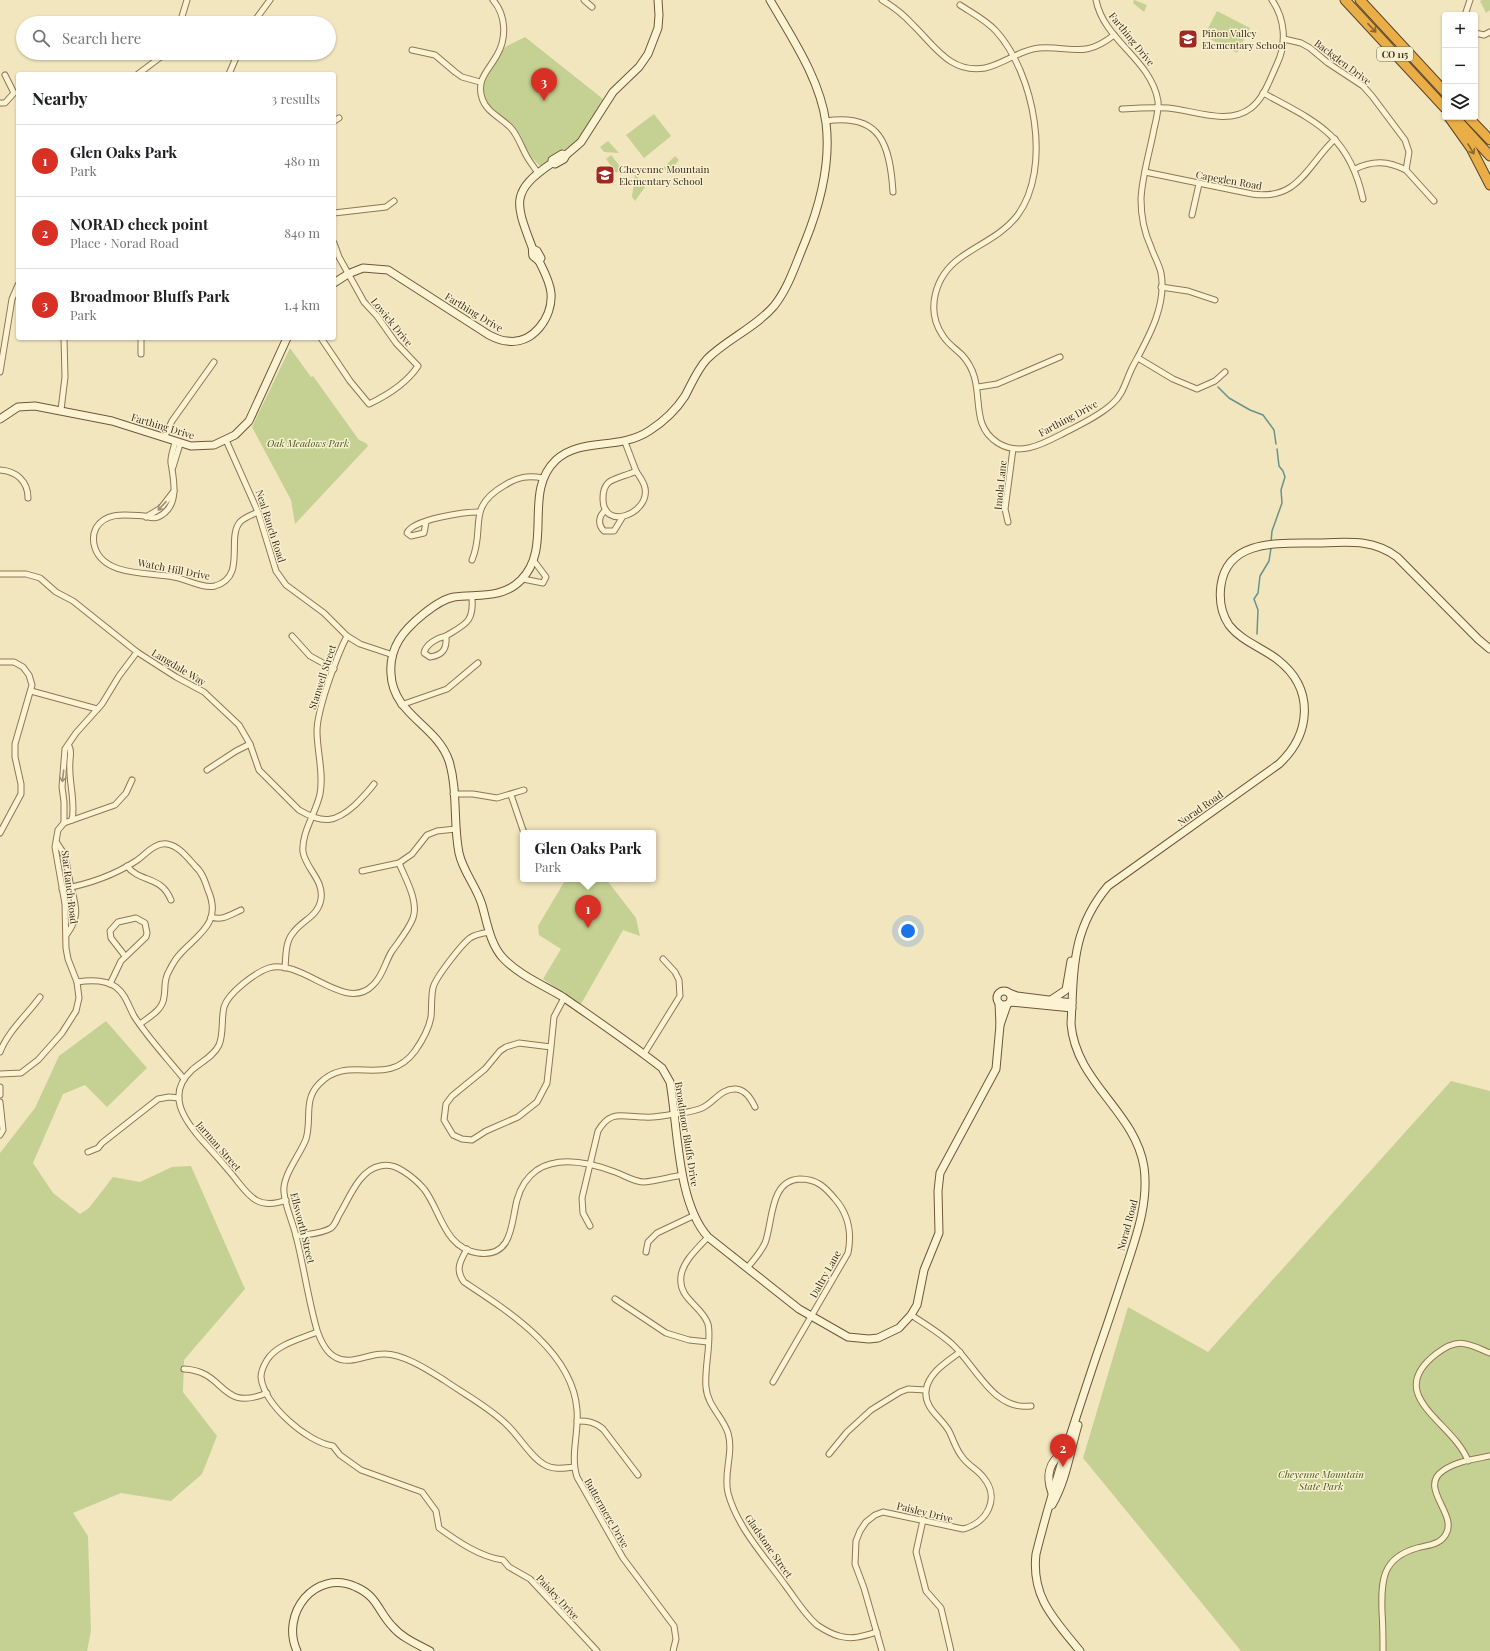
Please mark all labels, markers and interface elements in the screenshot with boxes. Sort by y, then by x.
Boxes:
street label: Farthing Drive [1106,9,1158,69]
map controls [1442,12,1478,120]
button: + [1442,12,1478,48]
search box [16,16,336,60]
one-way arrow [1367,23,1376,33]
place label: Piñon Valley Elementary School [1202,26,1286,52]
icon: search [30,27,52,49]
text: Search here [62,28,141,48]
school or university icon: Piñon Valley Elementary School [1177,28,1199,50]
street label: Backglen Drive [1312,36,1374,88]
road number: CO 115 [1377,47,1413,61]
button: − [1442,48,1478,84]
pin: 3 [531,68,557,101]
button: layers [1442,84,1478,120]
text: Nearby [32,87,87,109]
text: 3 results [271,90,320,107]
text: Glen Oaks Park [70,142,177,162]
one-way arrow [1468,143,1476,155]
text: 1 [43,152,47,169]
text: 480 m [284,152,320,169]
text: Park [70,162,97,179]
place label: Cheyenne Mountain Elementary School [619,162,709,188]
school or university icon: Cheyenne Mountain Elementary School [594,164,616,186]
street label: Capeglen Road [1195,167,1263,193]
text: NORAD check point [70,214,208,234]
text: 2 [42,224,48,241]
text: 840 m [284,224,320,241]
text: Place · Norad Road [70,234,179,251]
text: Broadmoor Bluffs Park [70,286,230,306]
street label: Farthing Drive [442,289,506,335]
street label: Lowick Drive [368,295,416,349]
text: 3 [42,296,48,313]
text: 1.4 km [284,296,320,313]
text: Park [70,306,97,323]
street label: Farthing Drive [1036,396,1100,440]
street label: Farthing Drive [130,410,196,442]
park label: Oak Meadows Park [267,436,349,450]
street label: Imola Lane [990,460,1010,510]
street label: Neal Ranch Road [253,488,289,564]
one-way arrow [157,501,167,511]
street label: Watch Hill Drive [136,555,211,583]
street label: Stanwell Street [305,642,339,711]
street label: Langdale Way [149,645,209,689]
one-way arrow [59,769,67,782]
street label: Norad Road [1174,787,1226,829]
popup [520,830,656,882]
text: Glen Oaks Park [534,838,642,858]
street label: Star Ranch Road [59,849,81,925]
text: Park [534,858,561,875]
pin: 1 [575,895,601,928]
your location [898,921,918,941]
street label: Broadmoor Bluffs Drive [672,1081,702,1187]
street label: Jarman Street [193,1117,245,1174]
street label: Ellsworth Street [287,1191,319,1265]
street label: Norad Road [1113,1197,1141,1252]
street label: Daltry Lane [806,1248,844,1300]
pin: 2 [1050,1434,1076,1467]
park label: Cheyenne Mountain State Park [1278,1467,1364,1493]
street label: Buttermere Drive [581,1476,633,1550]
street label: Paisley Drive [895,1498,955,1526]
street label: Gladstone Street [742,1511,796,1581]
street label: Paisley Drive [533,1571,583,1623]

